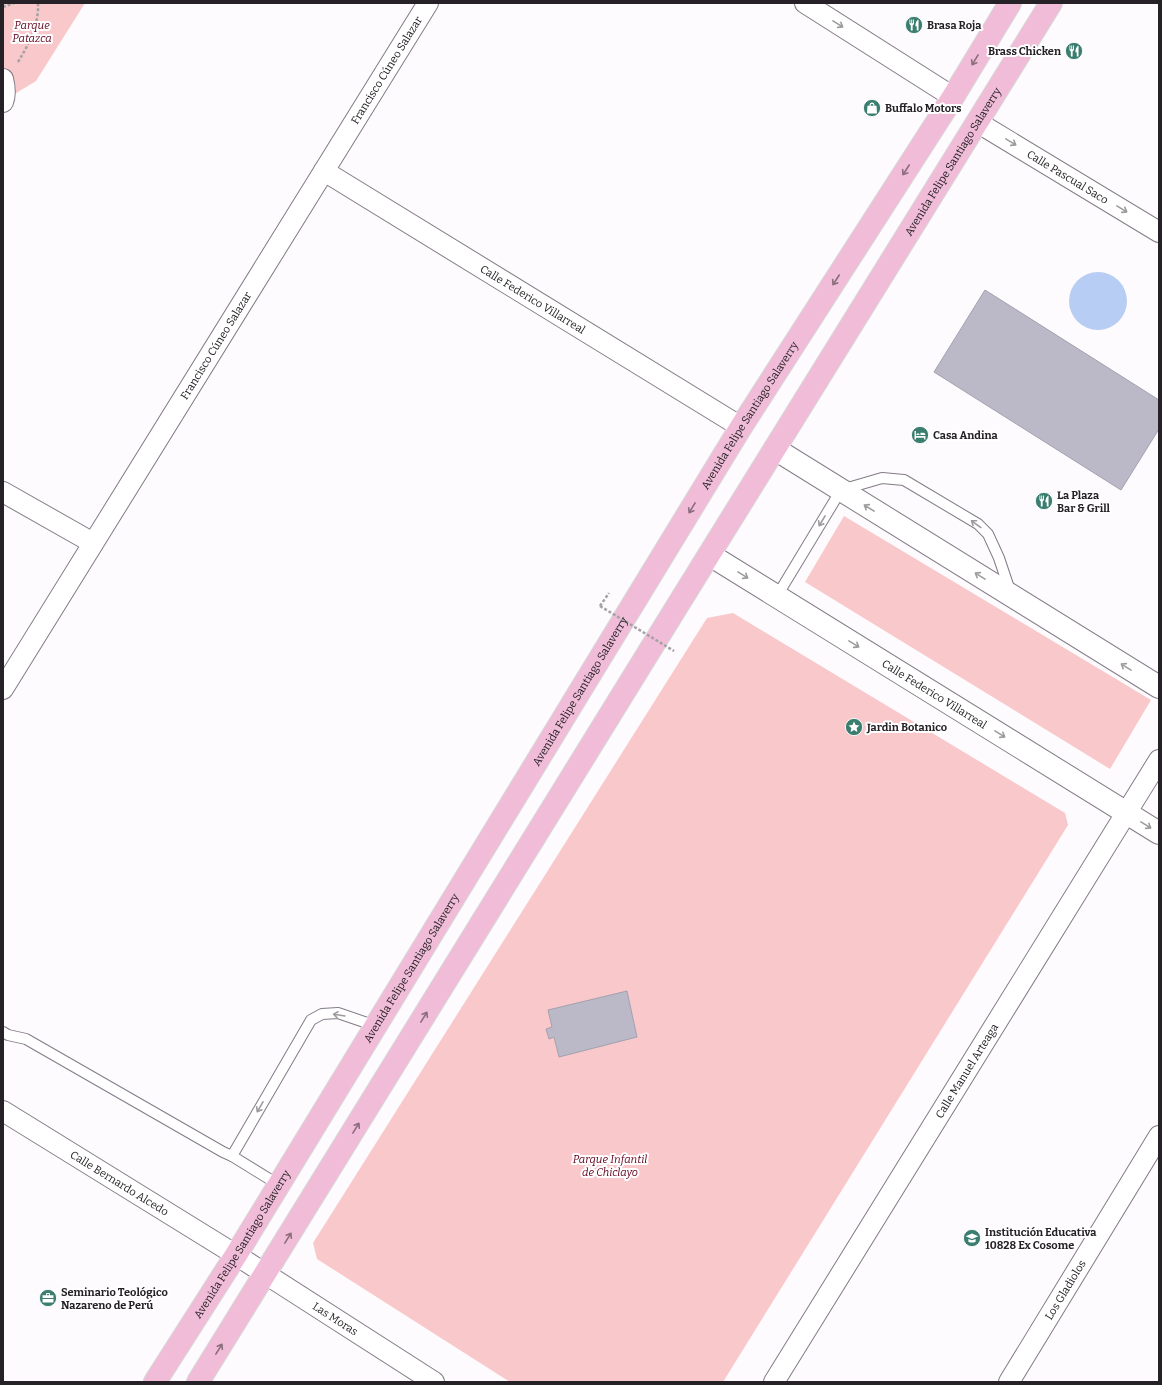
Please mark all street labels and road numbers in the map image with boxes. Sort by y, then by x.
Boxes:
street label: Francisco Cúneo Salazar [348,14,425,126]
street label: Avenida Felipe Santiago Salaverry [902,85,1004,238]
street label: Calle Pascual Saco [1025,147,1111,206]
street label: Calle Federico Villarreal [478,262,588,336]
street label: Francisco Cúneo Salazar [177,289,254,402]
street label: Avenida Felipe Santiago Salaverry [698,339,801,491]
street label: Avenida Felipe Santiago Salaverry [529,614,630,768]
street label: Calle Federico Villarreal [880,657,989,731]
street label: Avenida Felipe Santiago Salaverry [361,891,462,1045]
street label: Calle Manuel Arteaga [932,1021,1001,1120]
street label: Calle Bernardo Alcedo [68,1148,171,1218]
street label: Avenida Felipe Santiago Salaverry [191,1167,293,1321]
street label: Los Gladiolos [1042,1258,1088,1322]
street label: Las Moras [310,1299,360,1338]

